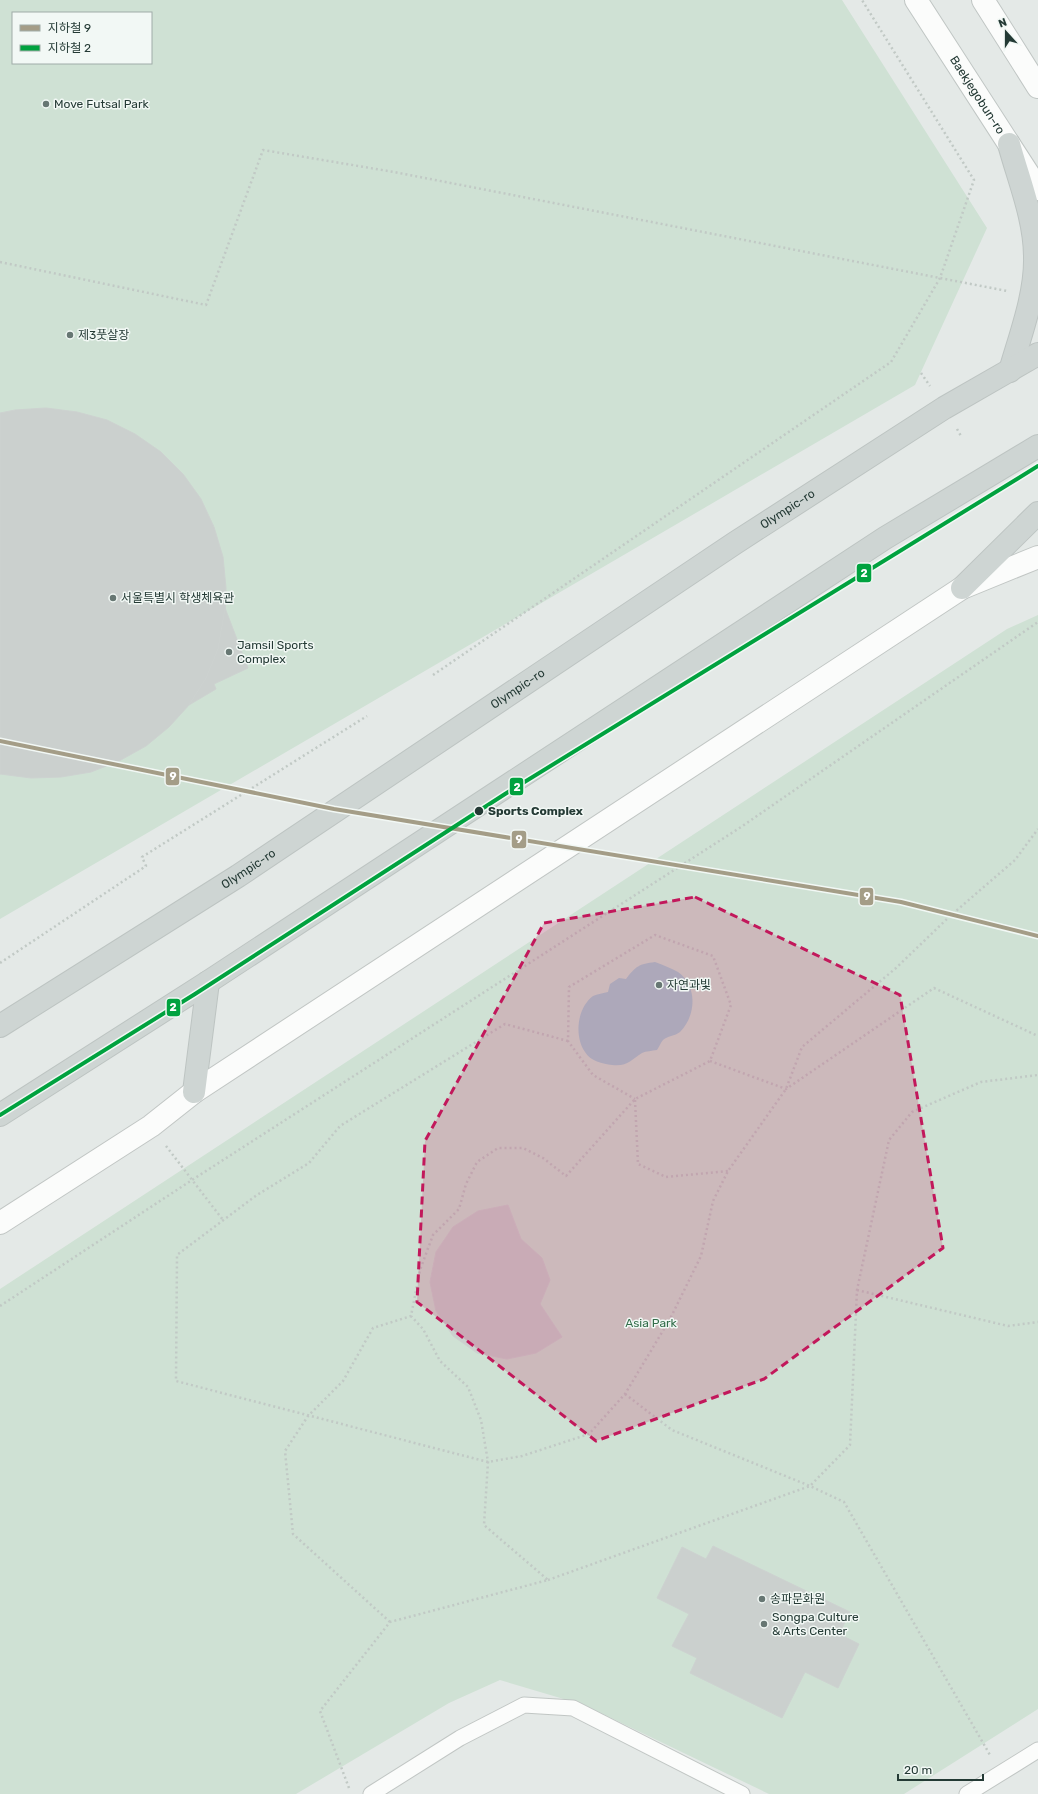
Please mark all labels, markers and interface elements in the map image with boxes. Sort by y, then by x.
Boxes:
legend [12,12,152,64]
north arrow [986,12,1026,52]
text: N [997,16,1009,31]
text: 지하철 9 [48,21,91,35]
text: 지하철 2 [48,41,91,55]
street label: Baekjegobun-ro [947,53,1008,137]
place label: Move Futsal Park [54,97,149,111]
marker: Move Futsal Park [41,99,51,109]
place label: 제3풋살장 [78,328,129,342]
marker: 제3풋살장 [65,330,75,340]
street label: Olympic-ro [758,486,817,532]
line badge: 2 [856,563,872,583]
text: 2 [860,567,868,580]
place label: 서울특별시 학생체육관 [121,591,234,605]
marker: 서울특별시 학생체육관 [108,593,118,603]
place label: Jamsil Sports Complex [237,638,314,666]
marker: Jamsil Sports Complex [224,647,234,657]
street label: Olympic-ro [488,665,548,712]
line badge: 9 [165,767,180,786]
text: 9 [169,770,177,783]
line badge: 2 [509,777,524,796]
text: 2 [513,781,521,794]
place label: Sports Complex [488,804,583,818]
marker: Sports Complex [473,805,485,817]
line badge: 9 [511,830,527,849]
text: 9 [515,833,523,846]
street label: Olympic-ro [219,846,278,892]
line badge: 9 [859,887,874,906]
text: 9 [863,890,871,903]
place label: 자연과빛 [667,978,711,992]
marker: 자연과빛 [654,980,664,990]
line badge: 2 [166,998,181,1017]
text: 2 [169,1001,177,1014]
park label: Asia Park [625,1316,678,1330]
place label: 송파문화원 [770,1592,825,1606]
marker: 송파문화원 [757,1594,767,1604]
place label: Songpa Culture & Arts Center [772,1610,859,1638]
marker: Songpa Culture & Arts Center [759,1619,769,1629]
scale bar [898,1756,983,1782]
text: 20 m [904,1763,932,1777]

